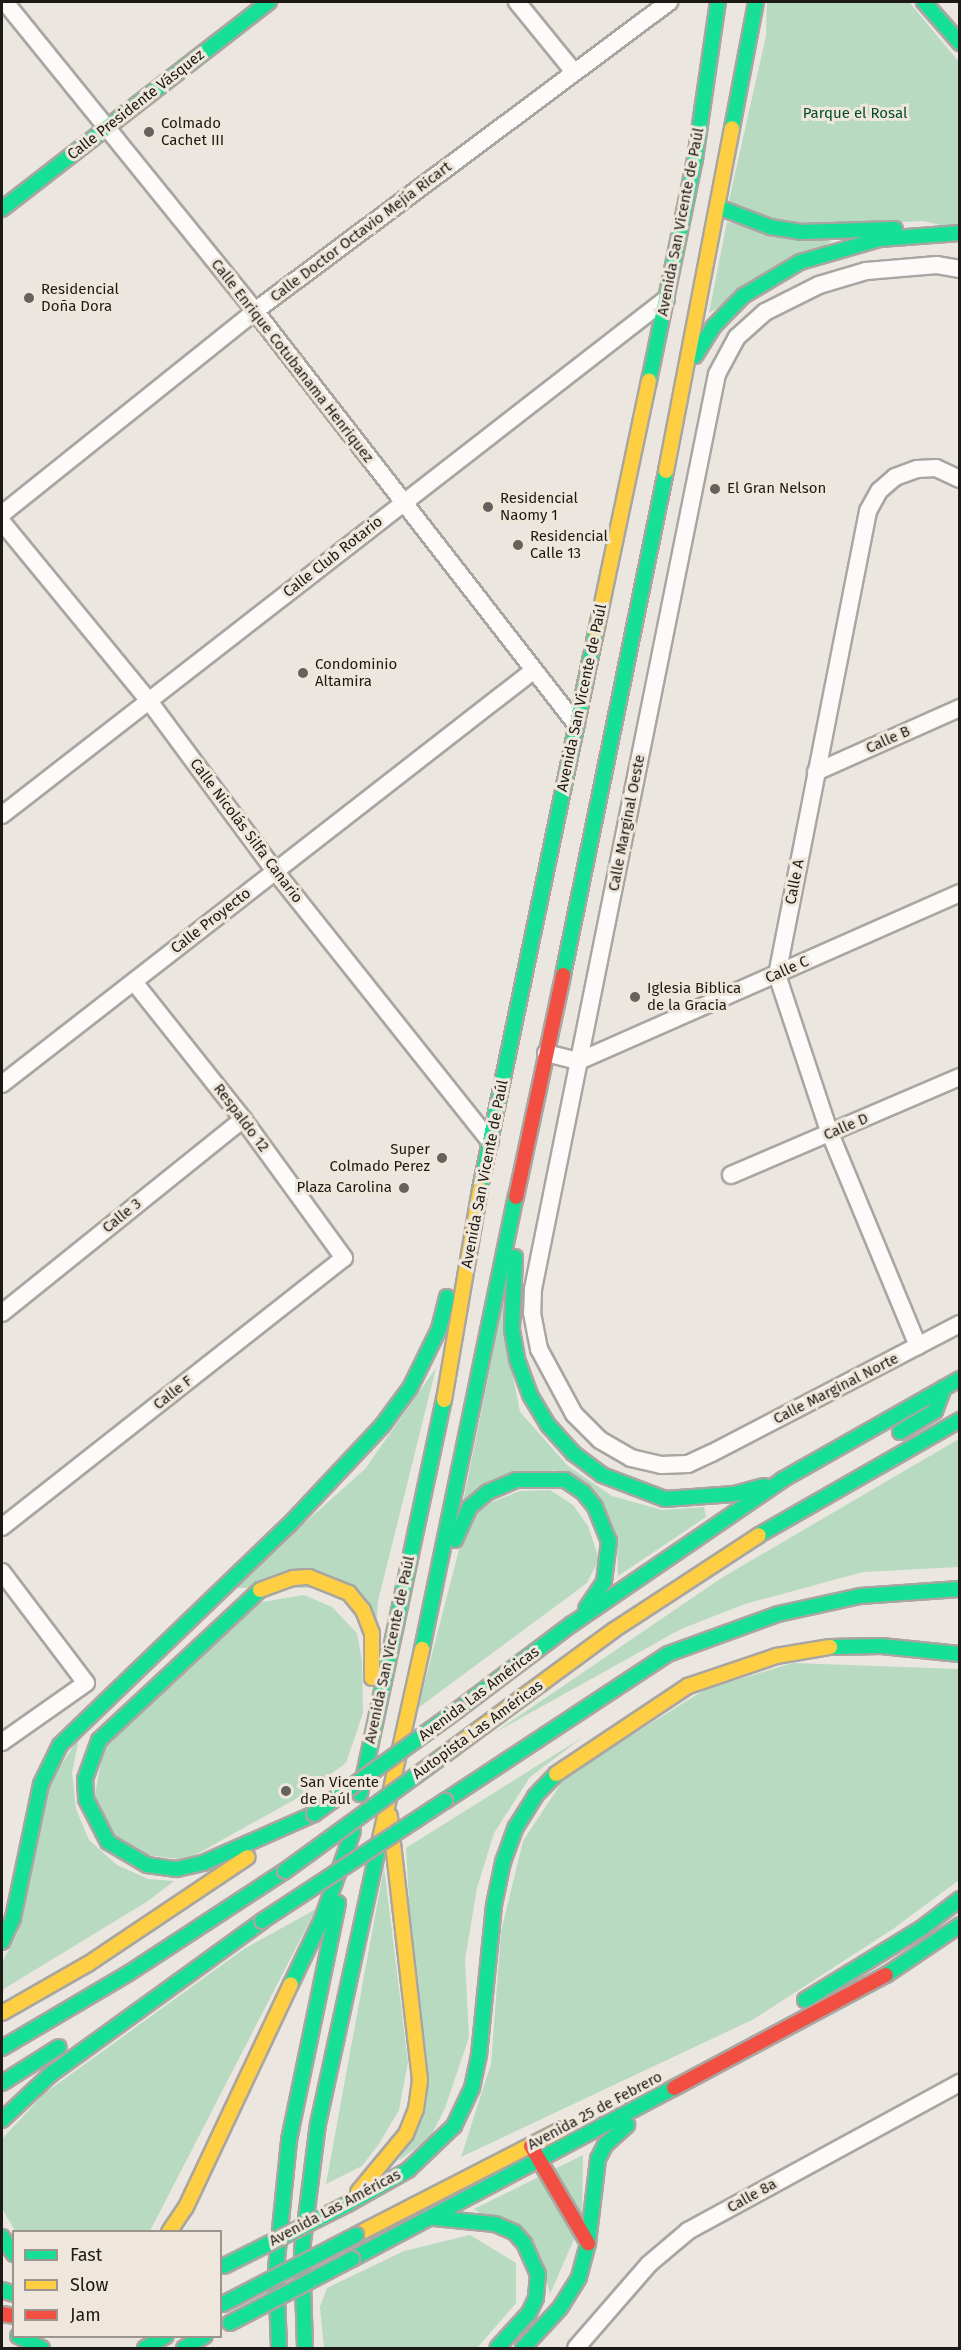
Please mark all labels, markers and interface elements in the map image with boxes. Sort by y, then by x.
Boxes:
street label: Calle Presidente Vásquez [64,46,208,164]
park label: Parque el Rosal [803,105,907,123]
place label: Colmado Cachet III [161,114,224,149]
marker: Colmado Cachet III [142,125,156,139]
street label: Avenida San Vicente de Paúl [654,126,708,318]
street label: Calle Doctor Octavio Mejía Ricart [267,158,455,306]
street label: Calle Enrique Cotubanama Henriquez [207,256,377,466]
place label: Residencial Doña Dora [41,280,119,315]
marker: Residencial Doña Dora [22,291,36,305]
place label: El Gran Nelson [727,480,826,498]
marker: El Gran Nelson [708,482,722,496]
place label: Residencial Naomy 1 [500,489,578,524]
marker: Residencial Naomy 1 [481,500,495,514]
street label: Calle Club Rotario [280,513,386,601]
place label: Residencial Calle 13 [530,527,608,562]
marker: Residencial Calle 13 [511,538,525,552]
street label: Avenida San Vicente de Paúl [553,603,611,793]
place label: Condominio Altamira [315,655,397,690]
marker: Condominio Altamira [296,666,310,680]
street label: Calle B [863,722,913,758]
street label: Calle Marginal Oeste [605,753,649,893]
street label: Calle Nicolás Silfa Canario [186,755,306,907]
street label: Calle A [782,858,808,906]
street label: Calle Proyecto [168,884,254,958]
street label: Calle C [763,953,811,987]
place label: Iglesia Biblica de la Gracia [647,979,741,1014]
marker: Iglesia Biblica de la Gracia [628,990,642,1004]
street label: Avenida San Vicente de Paúl [458,1078,512,1270]
street label: Respaldo 12 [210,1080,272,1156]
street label: Calle D [821,1110,871,1144]
place label: Super Colmado Perez [330,1140,430,1175]
marker: Super Colmado Perez [435,1151,449,1165]
place label: Plaza Carolina [296,1179,392,1197]
marker: Plaza Carolina [397,1181,411,1195]
street label: Calle 3 [99,1195,145,1237]
street label: Calle Marginal Norte [770,1350,902,1428]
street label: Calle F [150,1372,196,1414]
street label: Avenida San Vicente de Paúl [361,1555,419,1745]
street label: Avenida Las Américas [415,1643,543,1745]
street label: Autopista Las Américas [409,1677,547,1783]
place label: San Vicente de Paúl [300,1773,379,1808]
marker: San Vicente de Paúl [277,1782,295,1800]
street label: Avenida 25 de Febrero [525,2068,665,2154]
street label: Avenida Las Américas [266,2166,404,2250]
street label: Calle 8a [724,2175,780,2217]
legend [12,2230,222,2338]
text: Fast [70,2244,102,2266]
text: Slow [70,2274,108,2296]
text: Jam [70,2304,101,2326]

